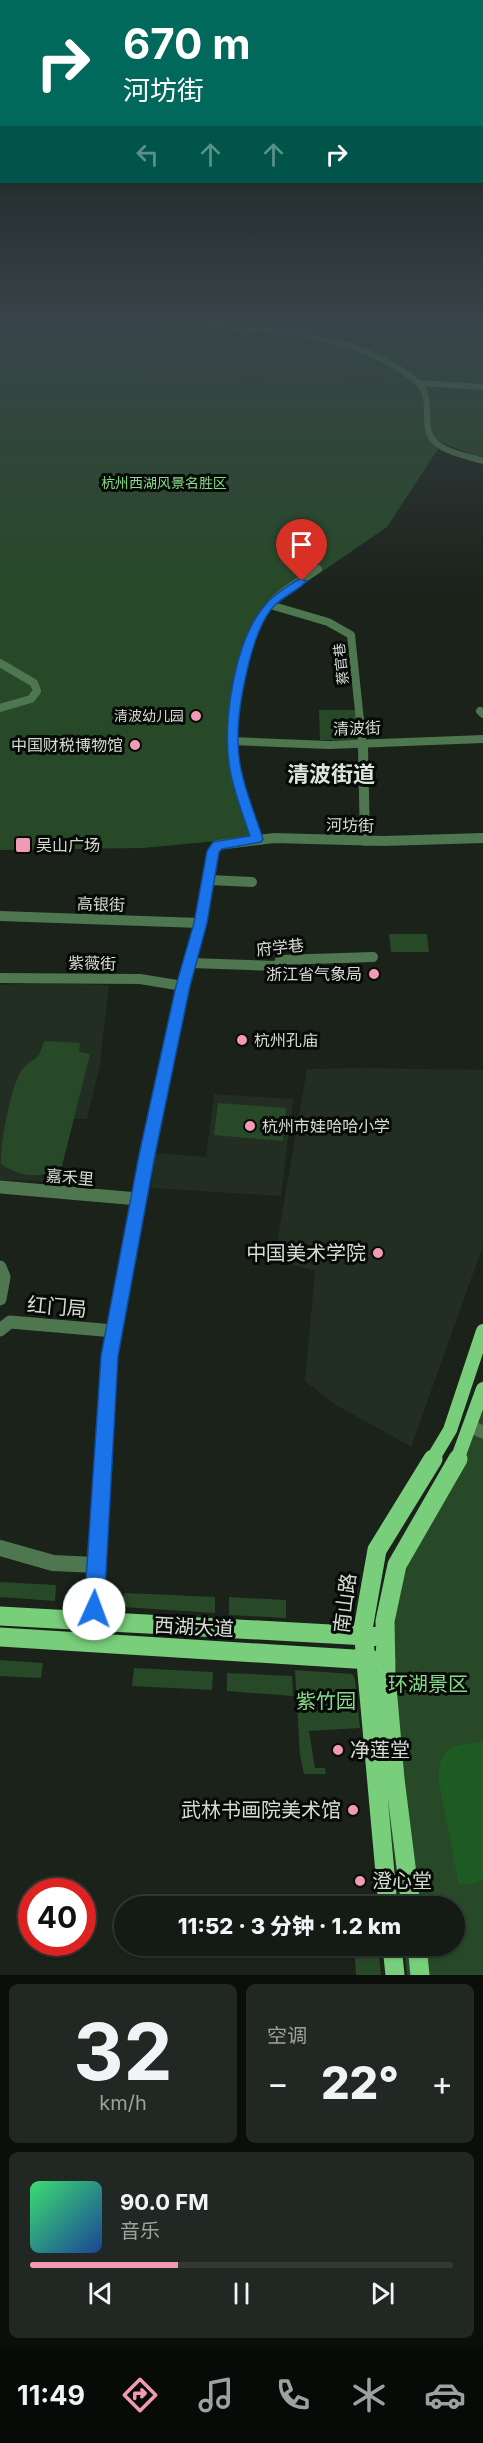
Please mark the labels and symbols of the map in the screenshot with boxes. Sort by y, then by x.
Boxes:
park label: 杭州西湖风景名胜区 [101,474,227,491]
pin [276,519,327,581]
street label: 蔡官巷 [330,642,351,686]
place label: 清波幼儿园 [114,707,184,724]
marker: 清波幼儿园 [189,709,203,723]
street label: 清波街 [333,717,381,739]
place label: 中国财税博物馆 [11,735,123,755]
marker: 中国财税博物馆 [128,738,142,752]
district label: 清波街道 [287,761,375,787]
street label: 河坊街 [326,815,374,835]
place label: 吴山广场 [36,835,100,855]
marker: 吴山广场 [14,836,32,854]
street label: 高银街 [77,893,125,915]
street label: 府学巷 [255,935,305,959]
street label: 紫薇街 [68,953,116,973]
place label: 浙江省气象局 [266,964,362,984]
marker: 浙江省气象局 [367,967,381,981]
place label: 杭州孔庙 [254,1030,318,1050]
marker: 杭州孔庙 [235,1033,249,1047]
place label: 杭州市娃哈哈小学 [262,1116,390,1136]
marker: 杭州市娃哈哈小学 [243,1119,257,1133]
street label: 嘉禾里 [45,1165,95,1189]
place label: 中国美术学院 [246,1241,366,1265]
marker: 中国美术学院 [371,1246,385,1260]
street label: 红门局 [26,1292,88,1322]
street label: 南山路 [329,1572,361,1634]
position arrow [62,1577,126,1641]
street label: 西湖大道 [153,1613,235,1641]
park label: 环湖景区 [388,1672,468,1696]
park label: 紫竹园 [296,1689,356,1713]
place label: 净莲堂 [350,1738,410,1762]
marker: 净莲堂 [331,1743,345,1757]
place label: 武林书画院美术馆 [181,1798,341,1822]
marker: 武林书画院美术馆 [346,1803,360,1817]
place label: 澄心堂 [372,1869,432,1893]
marker: 澄心堂 [353,1874,367,1888]
speed limit sign: 40 [18,1878,96,1956]

